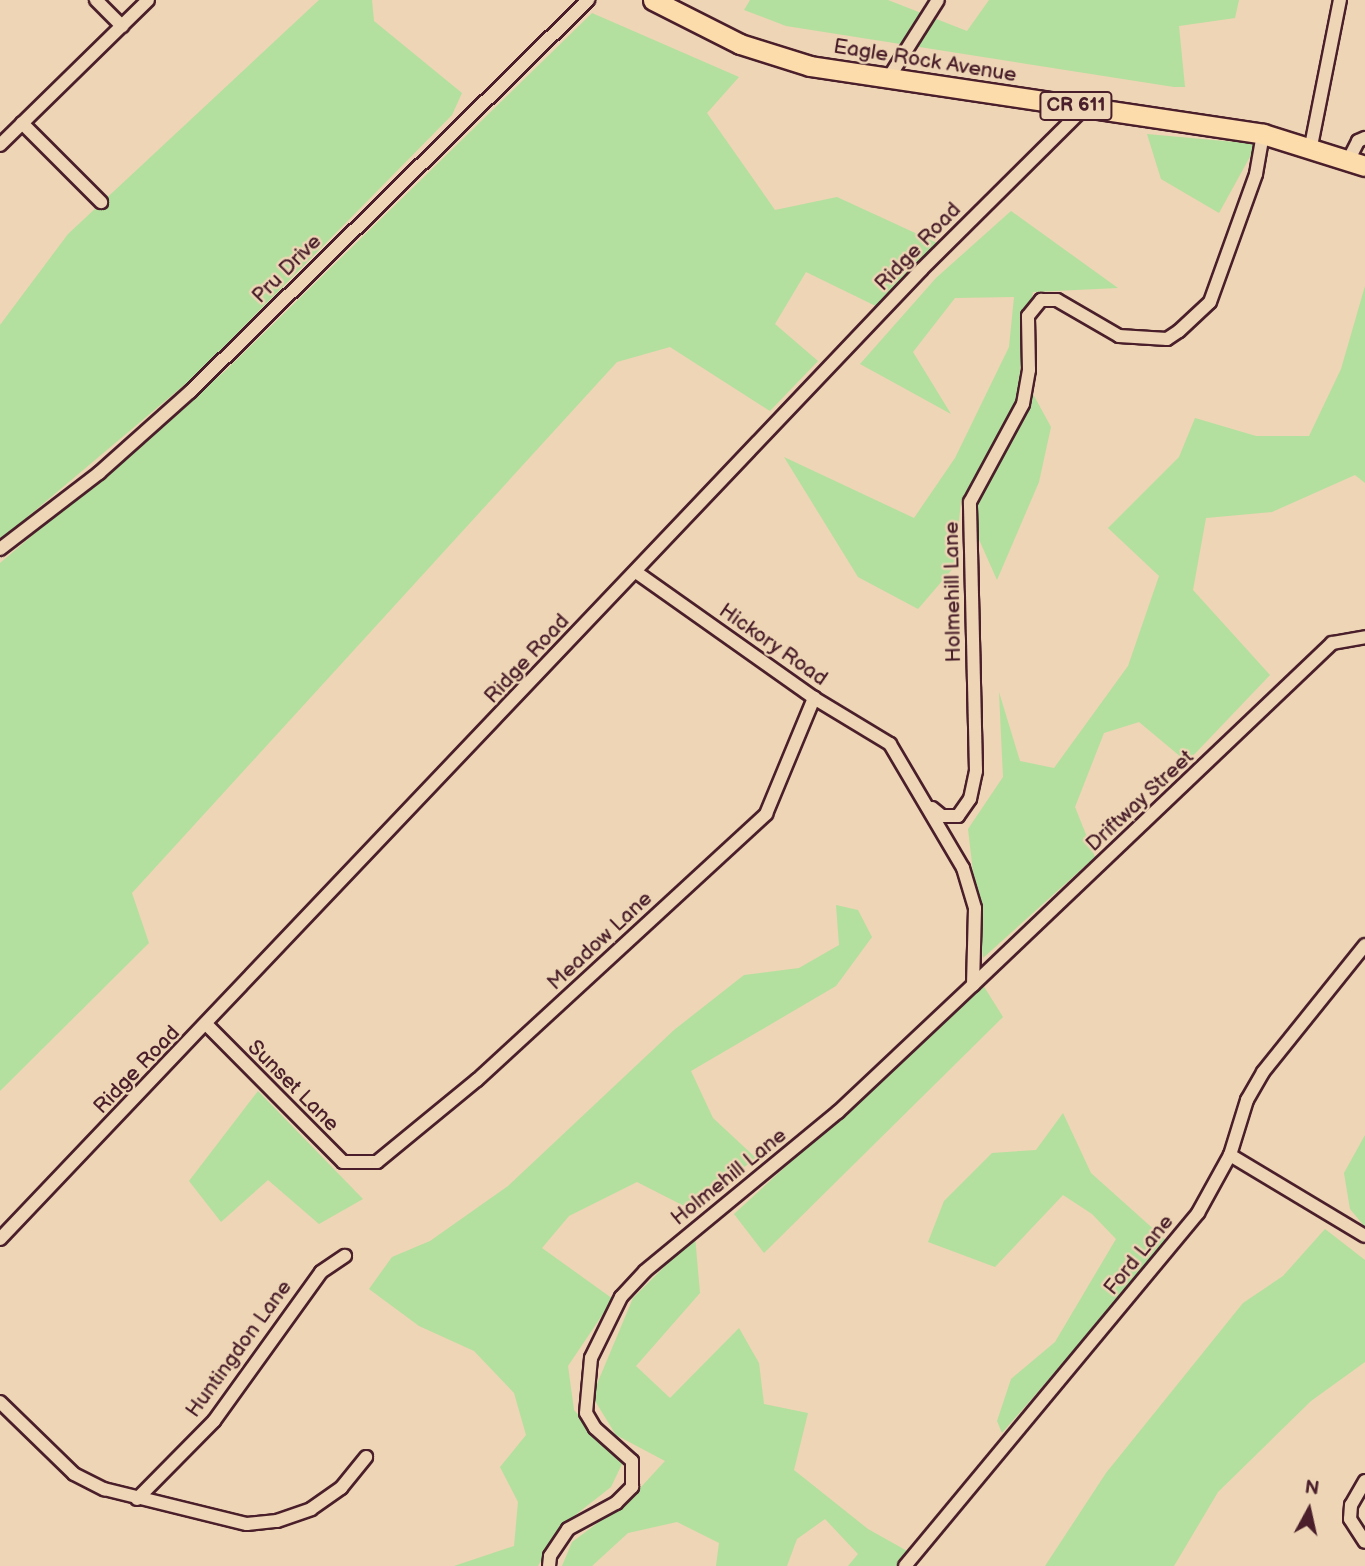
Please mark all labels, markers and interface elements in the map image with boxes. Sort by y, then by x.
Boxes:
street label: Eagle Rock Avenue [832,34,1018,88]
road number: CR 611 [1039,90,1113,122]
street label: Ridge Road [870,198,966,296]
street label: Pru Drive [247,229,327,309]
street label: Holmehill Lane [939,521,967,663]
street label: Hickory Road [713,598,833,692]
street label: Ridge Road [479,609,575,709]
street label: Driftway Street [1080,744,1200,858]
street label: Meadow Lane [543,886,657,996]
street label: Ridge Road [89,1021,185,1119]
street label: Sunset Lane [242,1035,344,1137]
street label: Holmehill Lane [666,1123,792,1231]
street label: Ford Lane [1099,1210,1179,1300]
street label: Huntingdon Lane [181,1276,297,1422]
north arrow [1274,1475,1344,1545]
text: N [1303,1476,1321,1501]

